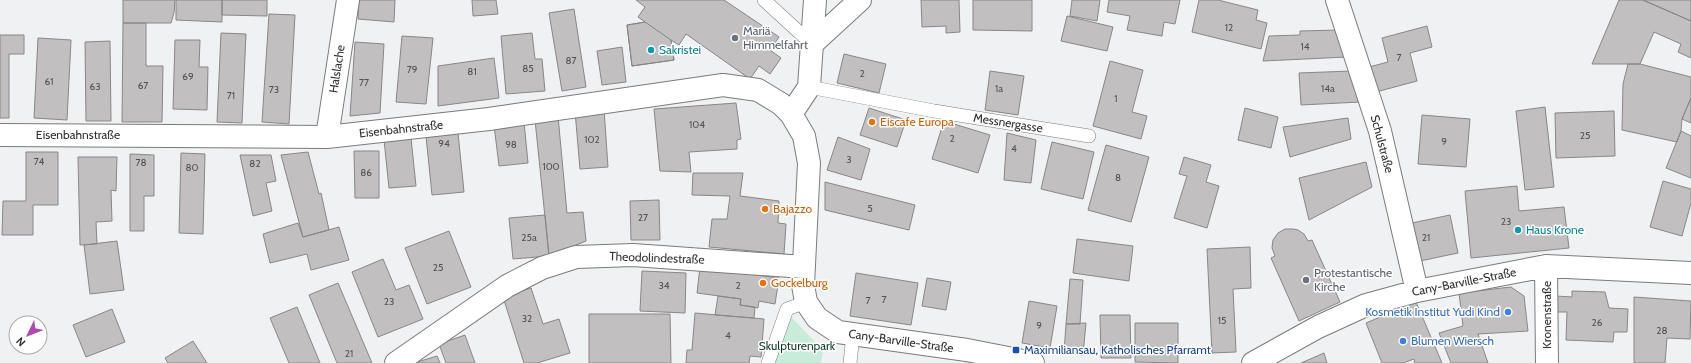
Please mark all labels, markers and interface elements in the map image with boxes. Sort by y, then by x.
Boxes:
house number: 12 [1225,21,1233,34]
place label: Mariä Himmelfahrt [743,23,808,52]
marker: Mariä Himmelfahrt [730,33,740,43]
house number: 14 [1300,40,1310,53]
place label: Sakristei [659,42,701,57]
street label: Halslache [325,44,348,94]
marker: Sakristei [646,45,656,55]
house number: 7 [1396,51,1402,64]
house number: 87 [565,54,577,67]
house number: 85 [522,62,534,75]
house number: 79 [407,63,418,76]
house number: 81 [467,65,477,78]
house number: 2 [859,67,865,80]
house number: 69 [182,70,194,83]
house number: 61 [45,75,53,88]
house number: 77 [359,76,369,89]
house number: 67 [138,79,148,92]
house number: 63 [89,80,101,93]
house number: 1a [995,82,1003,95]
house number: 14a [1321,82,1335,95]
house number: 73 [269,83,279,96]
house number: 71 [227,89,235,102]
house number: 1 [1114,92,1118,105]
street label: Messnergasse [972,110,1044,135]
street label: Schulstraße [1368,113,1397,175]
place label: Eiscafe Europa [880,114,954,129]
street label: Eisenbahnstraße [358,117,444,140]
marker: Eiscafe Europa [867,117,877,127]
house number: 104 [689,118,705,131]
street label: Eisenbahnstraße [36,127,120,142]
house number: 25 [1580,129,1590,142]
house number: 2 [949,132,955,145]
house number: 102 [584,133,600,146]
house number: 9 [1441,135,1447,148]
house number: 94 [438,137,450,150]
house number: 98 [505,138,517,151]
house number: 4 [1011,142,1017,155]
house number: 3 [846,153,852,166]
house number: 74 [34,155,44,168]
house number: 78 [135,156,147,169]
house number: 82 [249,157,261,170]
house number: 100 [542,160,560,173]
house number: 80 [185,161,199,174]
house number: 86 [360,166,372,179]
house number: 8 [1115,171,1121,184]
place label: Bajazzo [773,201,812,216]
house number: 5 [867,202,873,215]
marker: Bajazzo [760,204,770,214]
house number: 27 [638,211,648,224]
house number: 23 [1501,215,1511,228]
place label: Haus Krone [1526,222,1584,237]
marker: Haus Krone [1513,225,1523,235]
house number: 25a [521,231,537,244]
house number: 21 [1422,231,1430,244]
street label: Theodolindestraße [609,248,705,267]
house number: 25 [433,261,443,274]
street label: Cany-Barville-Straße [1410,264,1517,299]
place label: Protestantische Kirche [1314,265,1392,294]
place label: Gockelburg [771,275,829,290]
marker: Protestantische Kirche [1301,275,1311,285]
marker: Gockelburg [758,278,768,288]
house number: 34 [658,279,670,292]
house number: 2 [735,279,741,292]
street label: Kronenstraße [1539,281,1554,349]
house number: 7 [881,293,887,306]
house number: 7 [865,294,871,307]
house number: 23 [384,295,394,308]
place label: Kosmetik Institut Yudi Kind [1365,304,1500,319]
marker: Kosmetik Institut Yudi Kind [1503,307,1513,317]
house number: 32 [522,312,532,325]
house number: 15 [1218,314,1226,327]
north arrow [8,315,48,355]
house number: 26 [1592,316,1603,329]
house number: 9 [1036,319,1042,332]
house number: 28 [1656,324,1668,337]
street label: Cany-Barville-Straße [848,326,955,355]
house number: 4 [725,329,731,342]
place label: Blumen Wiersch [1411,333,1494,348]
text: N [13,334,28,349]
marker: Blumen Wiersch [1398,336,1408,346]
park label: Skulpturenpark [759,338,836,353]
place label: Maximiliansau, Katholisches Pfarramt [1024,342,1211,357]
marker: Maximiliansau, Katholisches Pfarramt [1011,345,1021,355]
house number: 21 [345,347,353,360]

